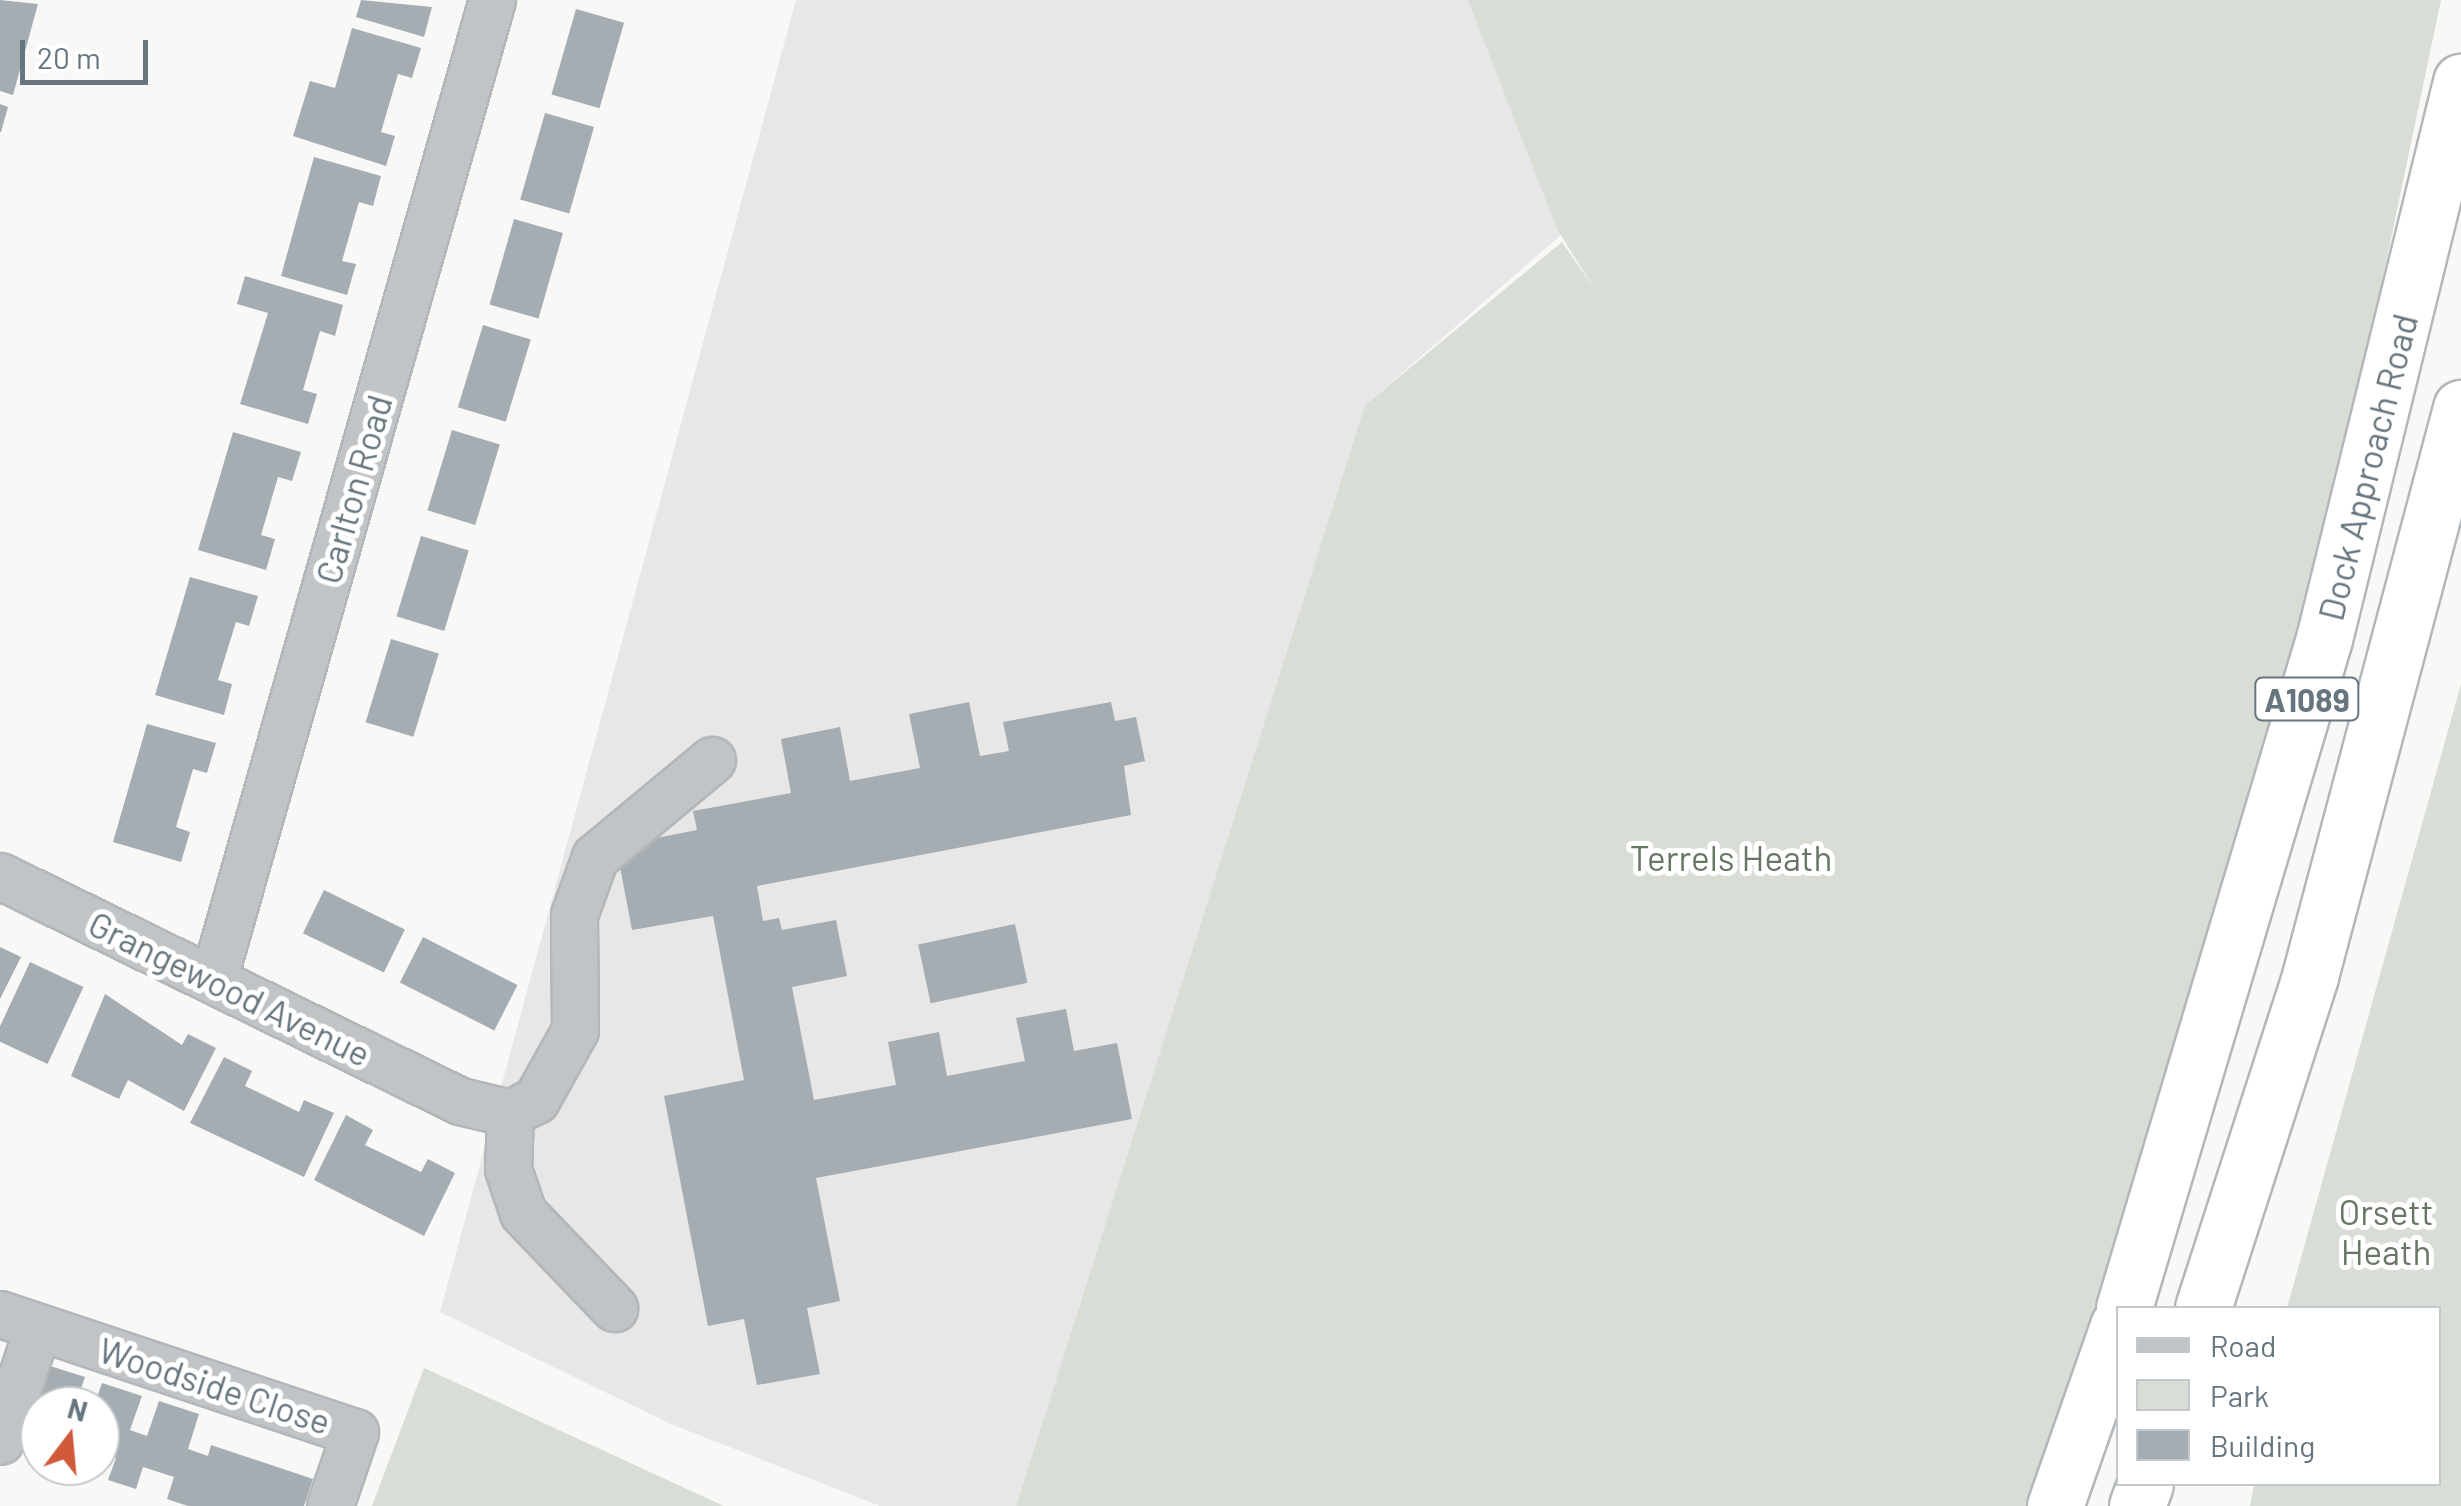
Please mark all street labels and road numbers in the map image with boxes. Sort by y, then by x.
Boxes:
street label: Dock Approach Road [2309,309,2425,625]
street label: Carlton Road [306,390,400,588]
road number: A1089 [2252,672,2362,726]
street label: Grangewood Avenue [82,902,378,1074]
street label: Woodside Close [94,1328,336,1442]

